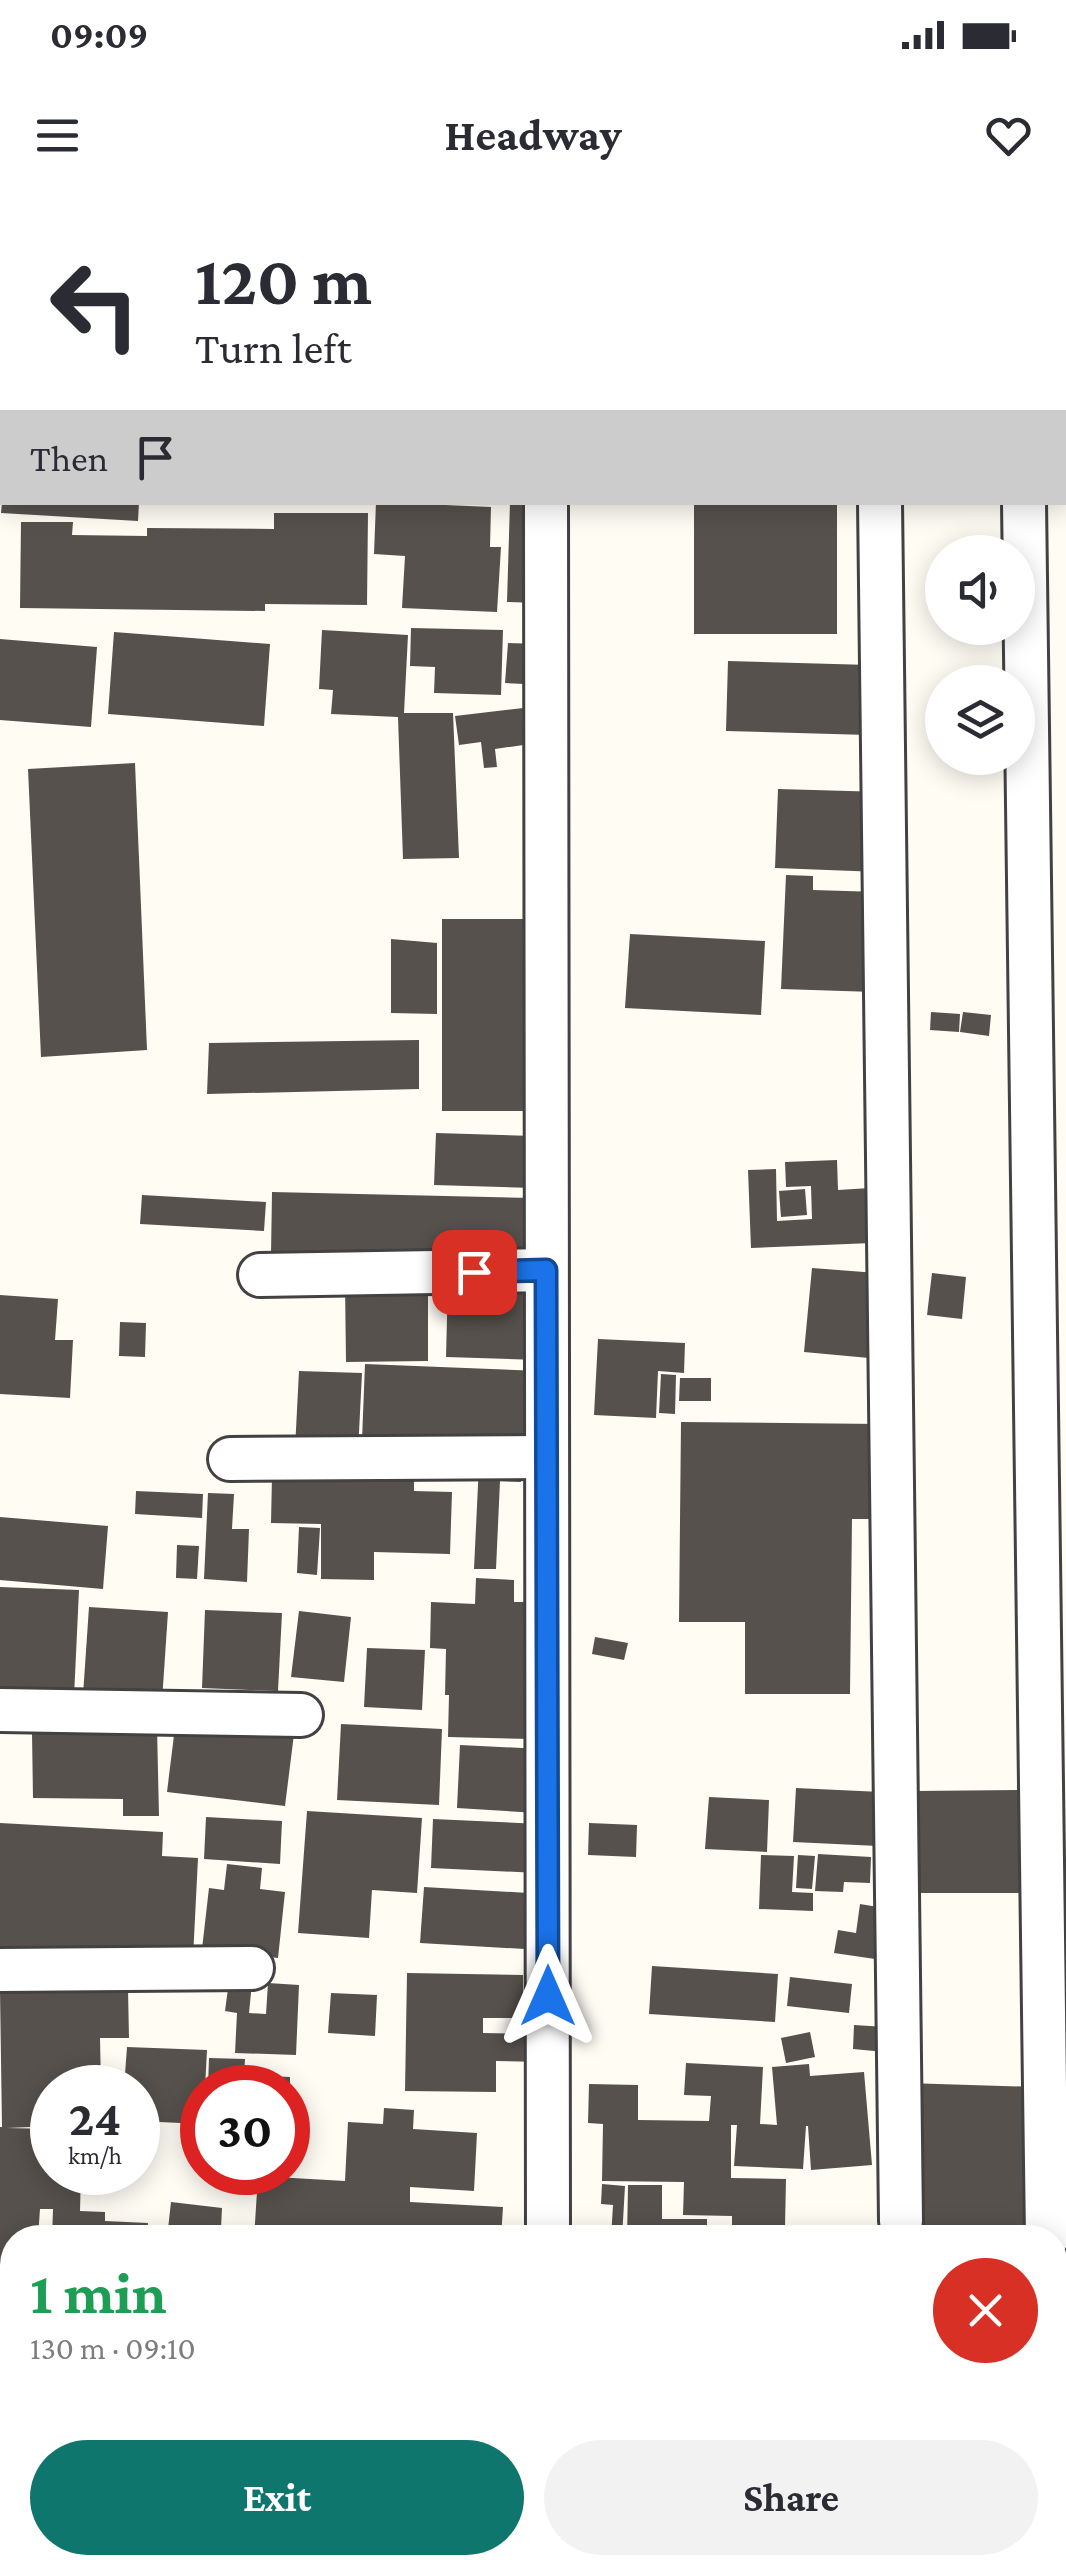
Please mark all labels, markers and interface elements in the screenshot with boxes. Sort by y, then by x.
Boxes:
text: 09:09 [50,14,148,56]
icon: menu [30,108,85,163]
icon: heart [981,108,1036,163]
text: Headway [444,110,622,160]
icon: left [30,240,160,370]
text: 120 m [195,241,372,319]
text: Turn left [195,323,352,373]
icon: arrive [128,430,183,485]
text: Then [30,437,108,479]
map controls [925,535,1035,775]
button: sound [925,535,1035,645]
button: layers [925,665,1035,775]
pin [432,1230,517,1315]
icon: arrive [447,1245,502,1300]
position arrow [496,1944,600,2048]
speed limit sign: 30 [180,2065,310,2195]
text: 24 [69,2090,121,2146]
text: km/h [68,2142,122,2169]
button: close [933,2258,1038,2363]
text: 1 min [30,2259,167,2326]
text: 130 m · 09:10 [30,2330,196,2366]
button: Exit [30,2440,524,2555]
button: Share [544,2440,1038,2555]

